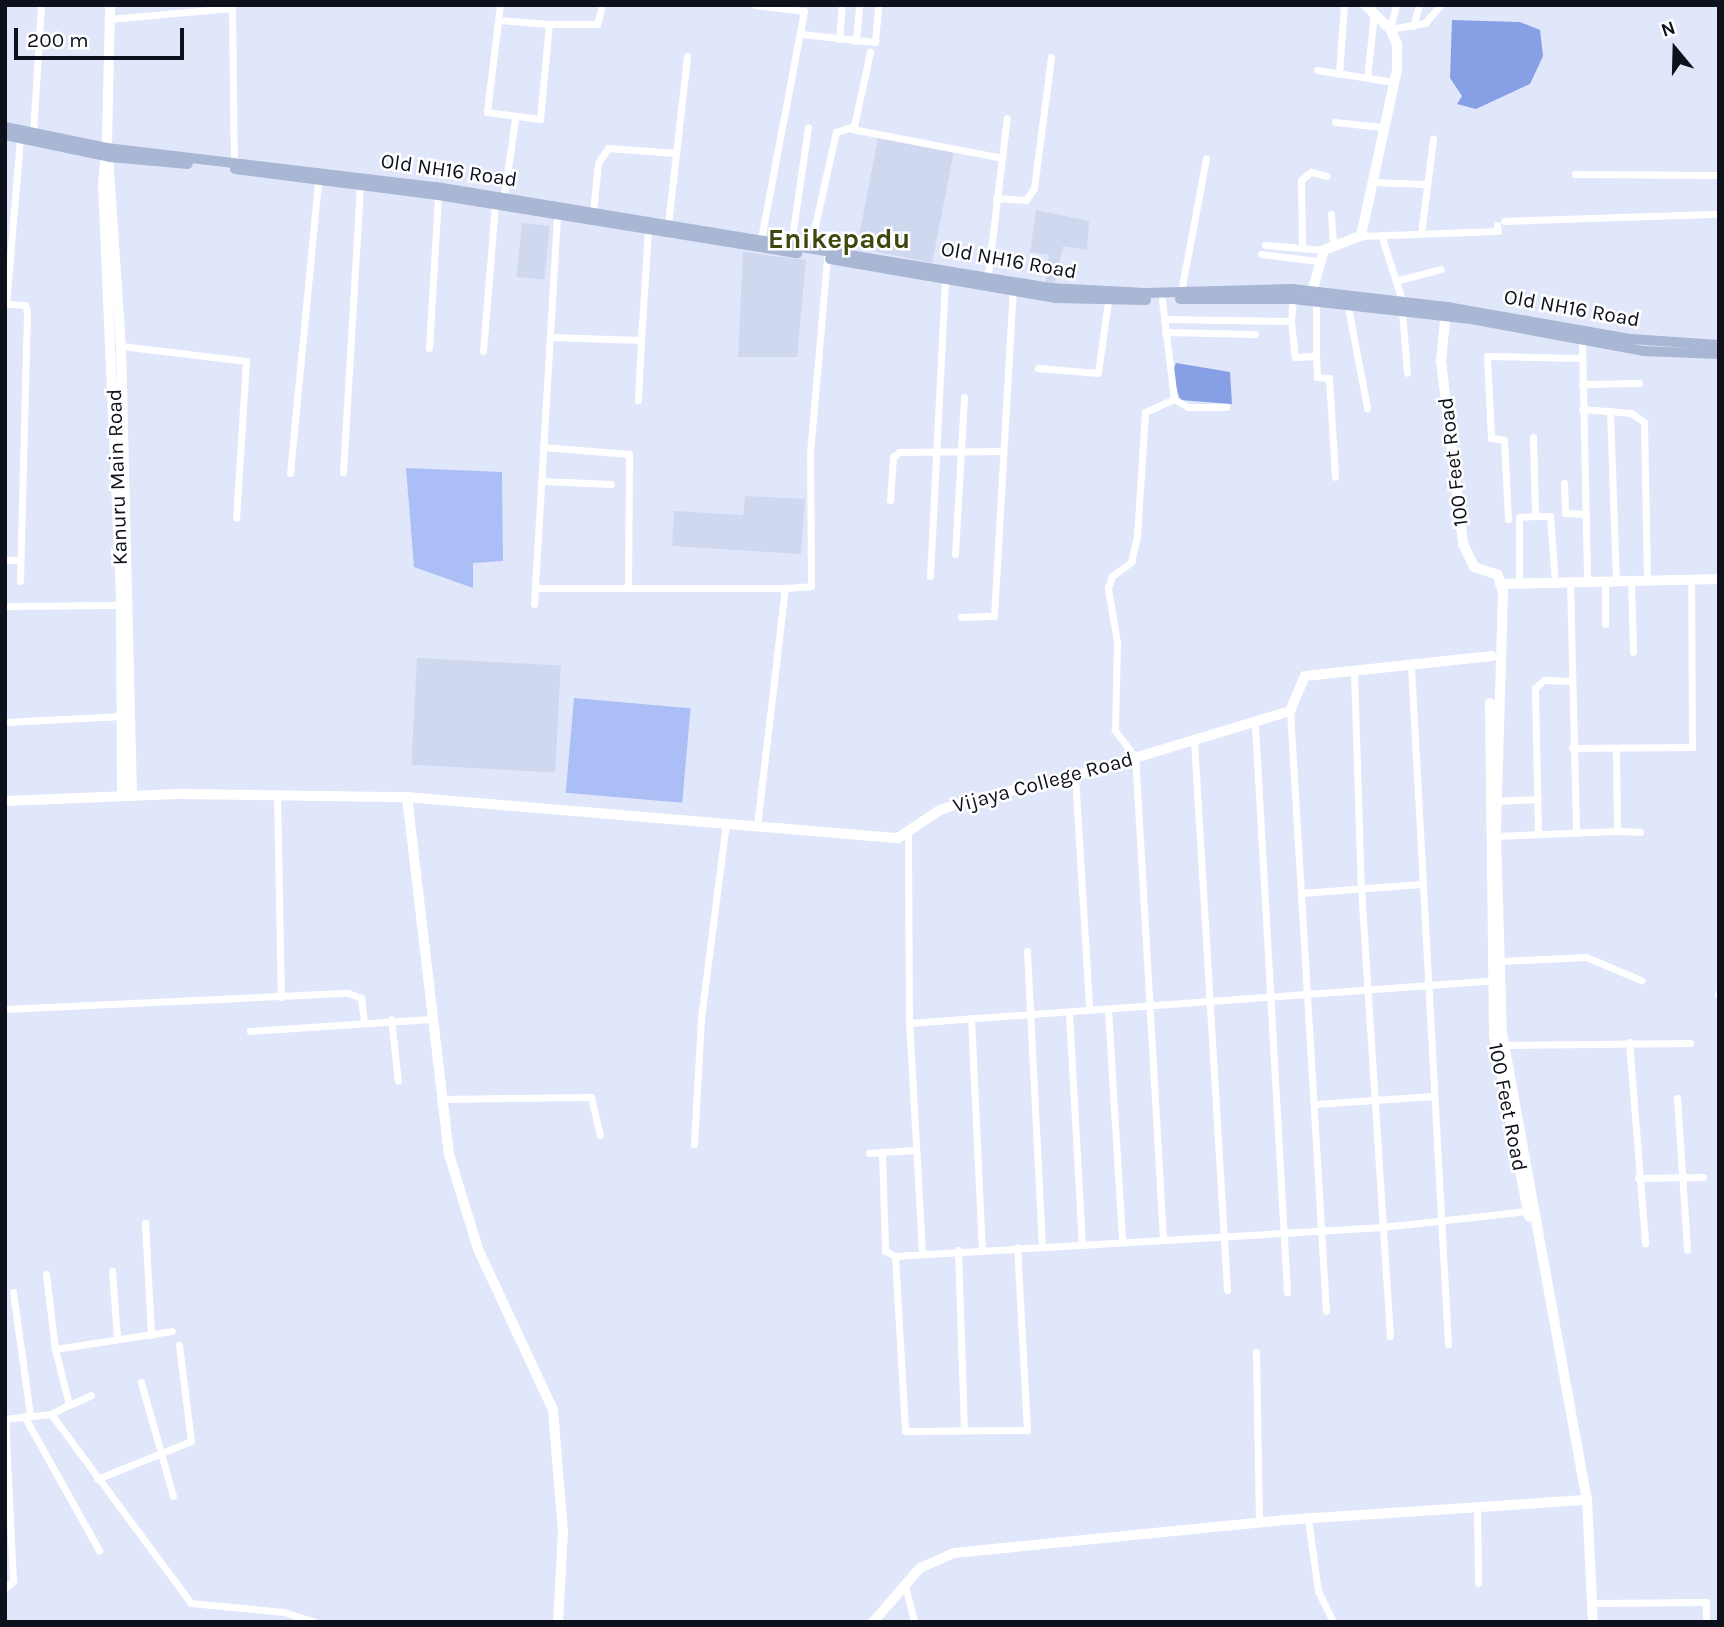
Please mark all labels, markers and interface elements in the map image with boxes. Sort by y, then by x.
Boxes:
scale bar [18,14,187,58]
north arrow [1640,14,1710,84]
text: N [1658,17,1678,42]
text: 200 m [27,28,89,52]
street label: Old NH16 Road [379,148,519,192]
district label: Enikepadu [768,222,910,256]
street label: Old NH16 Road [939,236,1079,284]
street label: Old NH16 Road [1502,284,1642,332]
street label: Kanuru Main Road [101,388,133,566]
street label: 100 Feet Road [1433,396,1473,528]
street label: Vijaya College Road [950,746,1136,818]
street label: 100 Feet Road [1483,1041,1533,1173]

